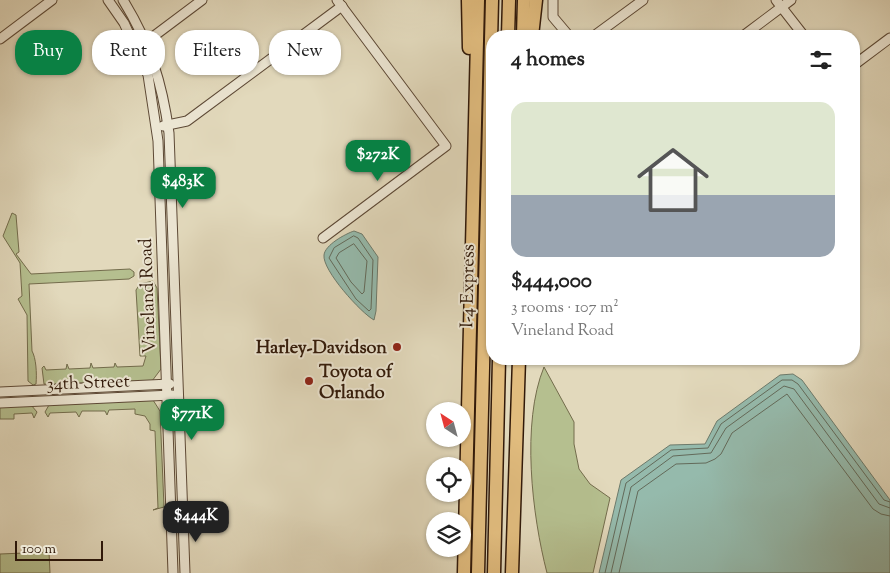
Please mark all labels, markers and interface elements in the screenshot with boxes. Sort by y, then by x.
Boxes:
chip: Buy [15,30,82,75]
chip: Rent [92,30,165,75]
chip: Filters [175,30,259,75]
chip: New [269,30,341,75]
text: 4 homes [511,45,585,75]
icon: filters [807,46,835,74]
icon: home [628,135,718,225]
pin: $272K [343,140,413,182]
text: $272K [357,144,399,167]
pin: $483K [148,166,218,209]
text: $483K [162,171,204,194]
street label: Vineland Road [134,238,164,354]
street label: I-4 Express [455,244,483,328]
text: $444,000 [511,267,592,297]
text: 3 rooms · 107 m² [511,297,619,320]
text: Vineland Road [511,320,614,343]
place label: Harley-Davidson [256,336,387,362]
marker: Harley-Davidson [391,341,403,353]
place label: Toyota of Orlando [319,360,394,407]
street label: 34th Street [46,370,130,398]
marker: Toyota of Orlando [303,375,315,387]
pin: $771K [157,398,227,441]
north arrow [426,402,471,448]
map controls [426,402,471,557]
text: $771K [171,403,213,426]
button: locate [426,457,471,502]
pin: $444K [161,500,231,543]
text: $444K [174,505,218,528]
button: layers [426,512,471,557]
scale bar [15,538,102,561]
text: 100 m [22,540,56,560]

